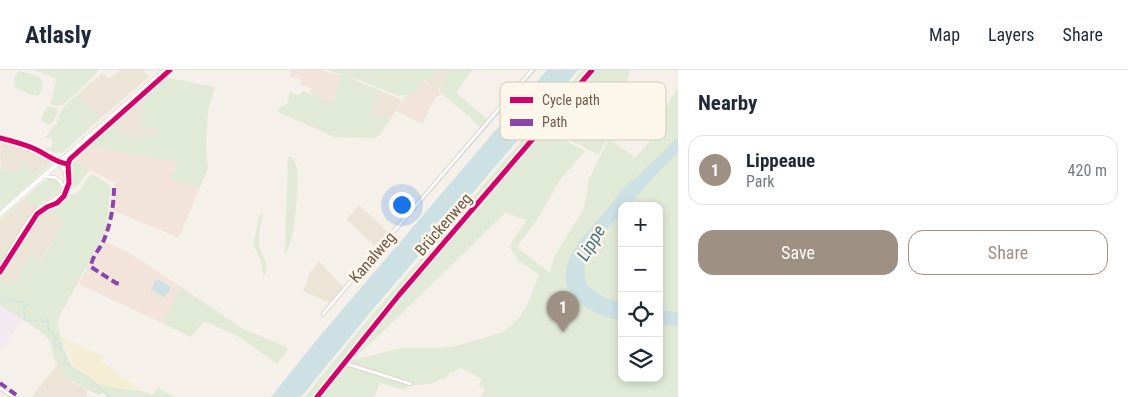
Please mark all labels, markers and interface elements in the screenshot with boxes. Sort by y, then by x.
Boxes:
text: Atlasly [25,21,91,49]
text: Map [929,24,960,45]
text: Layers [988,24,1035,45]
text: Share [1063,24,1103,45]
legend [500,82,666,140]
text: Nearby [698,91,757,115]
text: Cycle path [542,92,600,108]
text: Path [542,114,567,130]
text: Lippeaue [746,149,815,172]
text: 1 [711,161,719,180]
text: 420 m [1068,161,1107,180]
text: Park [746,172,775,191]
street label: Brückenweg [411,189,476,260]
your location [389,192,415,218]
map controls [618,202,663,382]
button: + [618,202,663,247]
water label: Lippe [572,221,609,264]
street label: Kanalweg [345,228,400,287]
button: Save [698,230,898,275]
button: Share [908,230,1108,275]
button: − [618,247,663,292]
pin: 1 [547,291,579,332]
button: locate [618,292,663,337]
button: layers [618,337,663,382]

